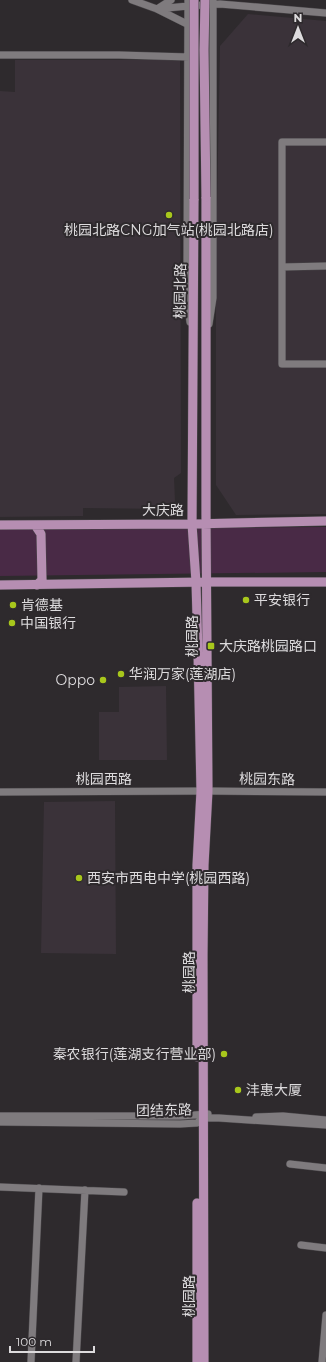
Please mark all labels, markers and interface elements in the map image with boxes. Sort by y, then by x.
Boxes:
north arrow [278,8,318,48]
text: N [294,11,302,25]
marker: 桃园北路CNG加气站(桃园北路店) [164,210,174,220]
place label: 桃园北路CNG加气站(桃园北路店) [64,221,274,239]
street label: 桃园北路 [171,263,189,319]
street label: 大庆路 [142,501,184,519]
place label: 平安银行 [254,591,310,609]
marker: 平安银行 [241,595,251,605]
place label: 肯德基 [21,596,63,614]
marker: 肯德基 [8,600,18,610]
place label: 中国银行 [20,614,76,632]
street label: 桃园路 [183,615,201,657]
marker: 中国银行 [7,618,17,628]
place label: 大庆路桃园路口 [219,637,317,655]
marker: 大庆路桃园路口 [206,641,216,651]
place label: 华润万家(莲湖店) [129,665,236,683]
marker: 华润万家(莲湖店) [116,669,126,679]
place label: Oppo [55,671,95,689]
marker: Oppo [98,675,108,685]
street label: 桃园西路 [76,770,132,788]
street label: 桃园东路 [239,770,295,788]
place label: 西安市西电中学(桃园西路) [87,869,250,887]
marker: 西安市西电中学(桃园西路) [74,873,84,883]
street label: 桃园路 [180,951,198,993]
place label: 秦农银行(莲湖支行营业部) [53,1045,216,1063]
marker: 秦农银行(莲湖支行营业部) [219,1049,229,1059]
place label: 沣惠大厦 [246,1081,302,1099]
marker: 沣惠大厦 [233,1085,243,1095]
street label: 团结东路 [136,1101,192,1119]
street label: 桃园路 [180,1275,198,1317]
scale bar [10,1328,94,1354]
text: 100 m [16,1334,52,1349]

